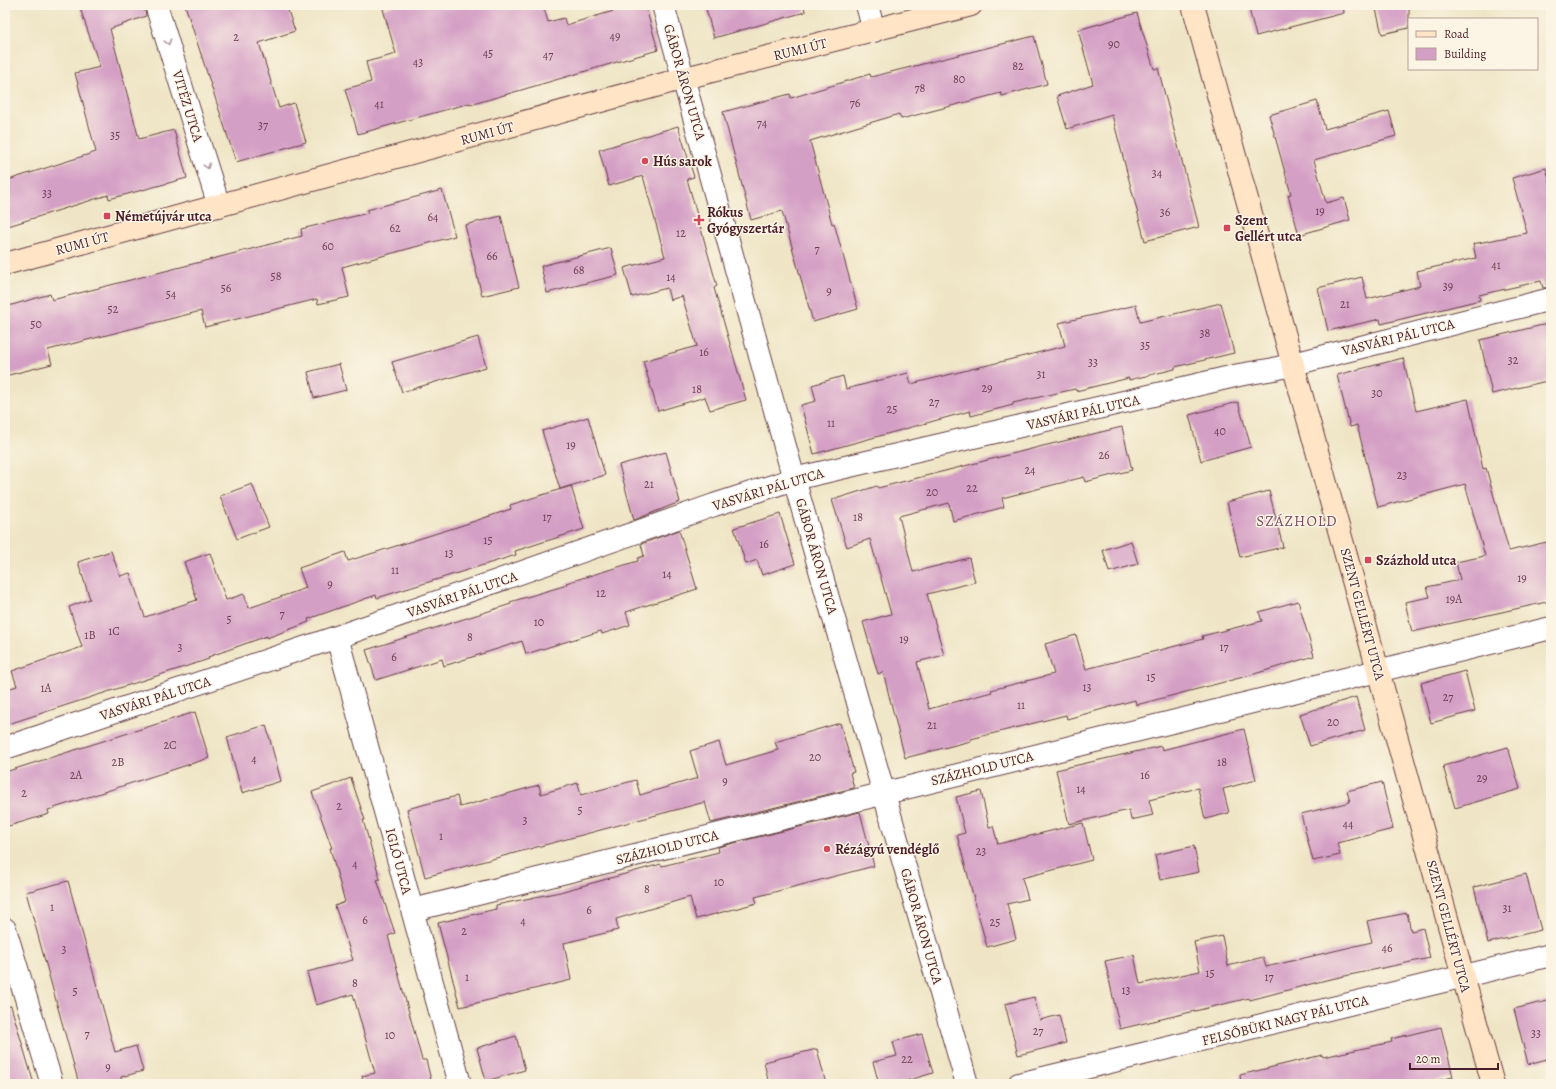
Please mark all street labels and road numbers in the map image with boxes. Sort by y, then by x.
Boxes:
street label: GÁBOR ÁRON UTCA [659,22,710,143]
street label: RUMI ÚT [771,34,829,65]
street label: VITÉZ UTCA [167,67,208,145]
street label: RUMI ÚT [458,117,516,150]
street label: RUMI ÚT [53,227,111,260]
street label: VASVÁRI PÁL UTCA [1339,314,1457,361]
street label: VASVÁRI PÁL UTCA [1024,390,1142,435]
street label: VASVÁRI PÁL UTCA [709,463,827,516]
street label: GÁBOR ÁRON UTCA [791,496,842,617]
street label: SZENT GELLÉRT UTCA [1336,546,1390,683]
street label: VASVÁRI PÁL UTCA [404,566,521,623]
street label: VASVÁRI PÁL UTCA [96,671,214,726]
street label: SZÁZHOLD UTCA [929,746,1036,790]
street label: SZÁZHOLD UTCA [614,825,721,869]
street label: IGLÓ UTCA [381,826,417,897]
street label: SZENT GELLÉRT UTCA [1422,858,1476,995]
street label: GÁBOR ÁRON UTCA [896,866,947,987]
street label: FELSŐBÜKI NAGY PÁL UTCA [1200,990,1371,1050]

